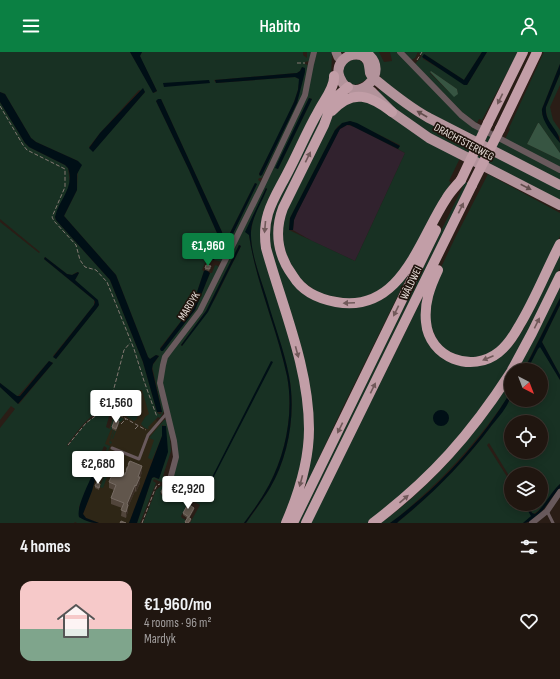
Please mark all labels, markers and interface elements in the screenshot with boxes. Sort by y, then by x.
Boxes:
icon: menu [20,15,42,37]
icon: person [518,15,540,37]
text: Habito [259,16,301,37]
one-way arrow [497,93,503,105]
one-way arrow [416,110,427,117]
street label: DRACHTSTERWEG [432,121,496,163]
one-way arrow [305,151,311,163]
one-way arrow [520,184,531,191]
one-way arrow [458,203,464,214]
one-way arrow [262,221,269,233]
pin: €1,960 [175,233,241,267]
text: €1,960 [191,238,225,254]
street label: WÂLDWEI [398,264,424,302]
street label: MARDYK [175,289,203,323]
one-way arrow [342,300,355,306]
one-way arrow [393,305,399,317]
one-way arrow [534,317,540,328]
one-way arrow [294,347,300,359]
one-way arrow [481,356,493,362]
north arrow [504,363,548,407]
map controls [504,363,548,511]
one-way arrow [370,382,376,393]
pin: €1,560 [83,390,149,424]
text: €1,560 [99,395,133,411]
button: locate [504,415,548,459]
one-way arrow [337,422,343,434]
pin: €2,680 [65,451,131,485]
text: €2,680 [81,456,115,472]
button: layers [504,467,548,511]
one-way arrow [298,475,304,487]
pin: €2,920 [155,476,221,510]
text: €2,920 [171,481,205,497]
one-way arrow [398,494,409,503]
icon: filters [518,536,540,558]
text: 4 homes [20,537,71,557]
text: €1,960/mo [144,595,212,615]
icon: home [52,597,100,645]
icon: heart [518,610,540,632]
text: 4 rooms · 96 m² [144,615,211,631]
text: Mardyk [144,631,176,647]

